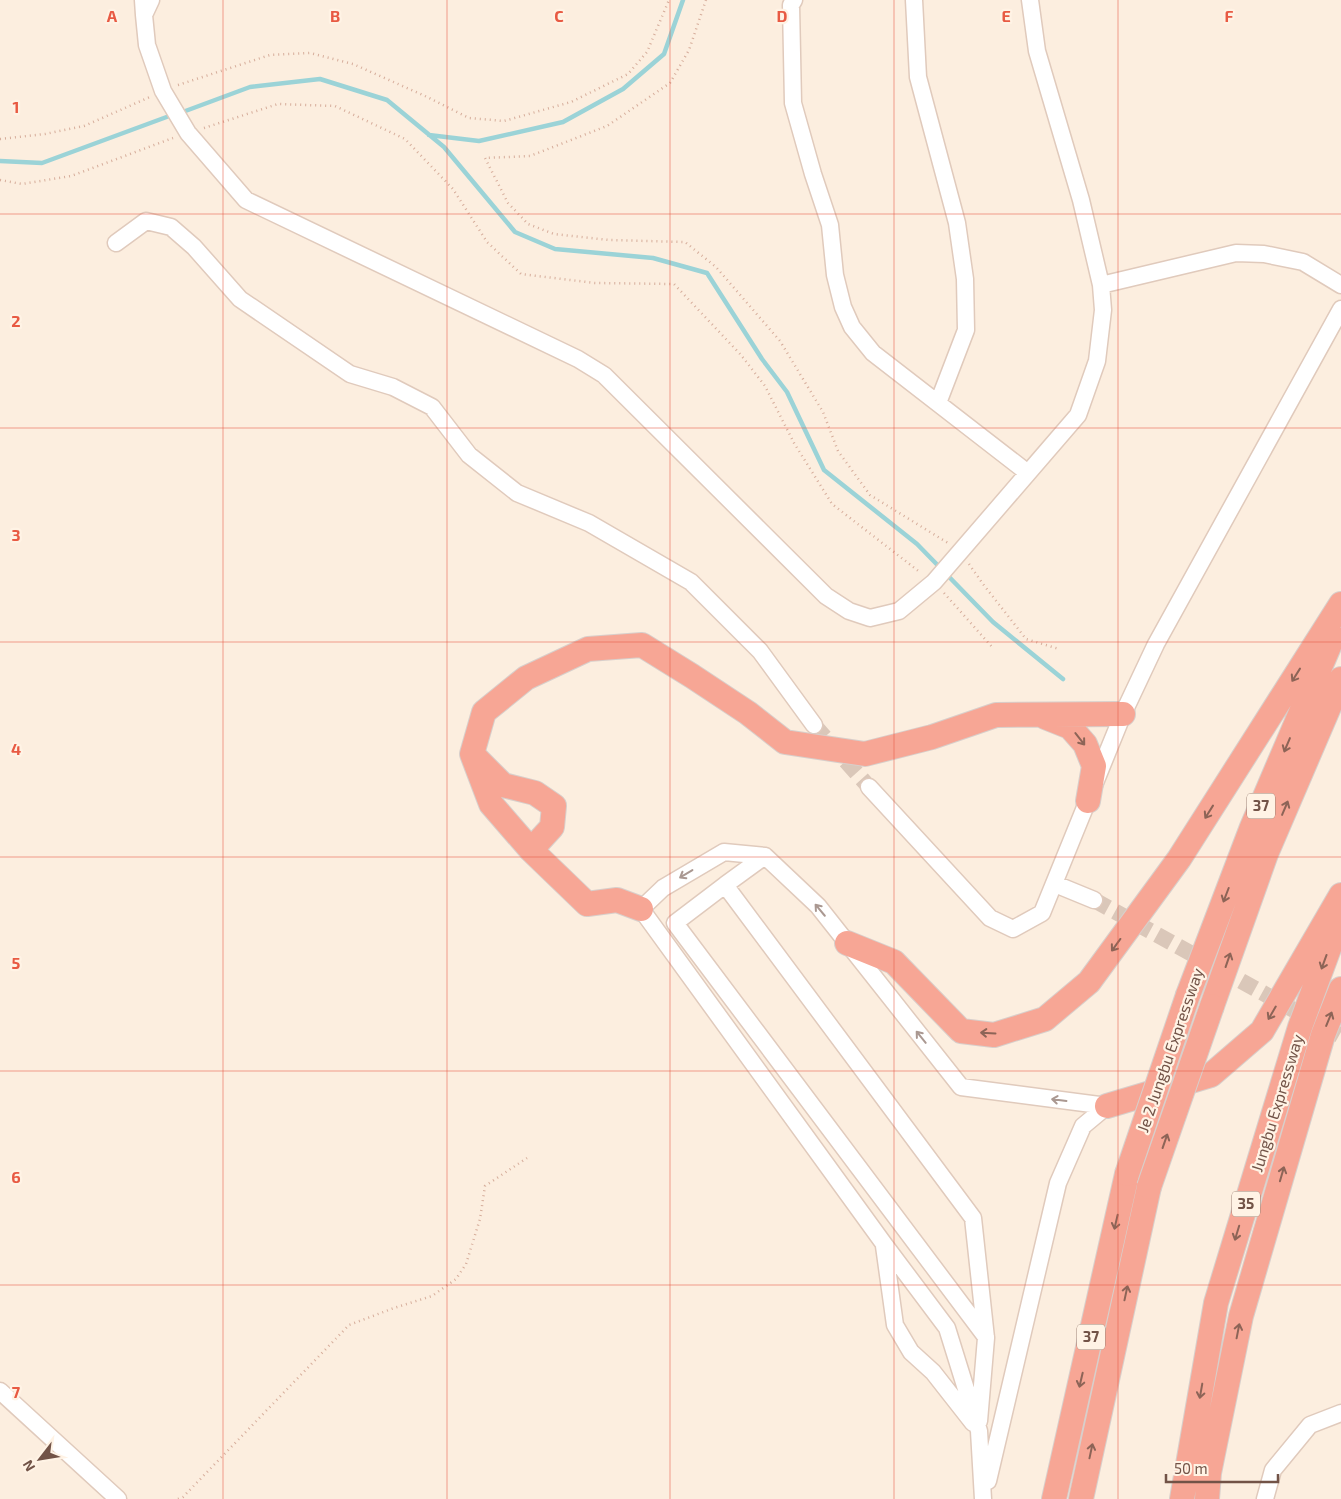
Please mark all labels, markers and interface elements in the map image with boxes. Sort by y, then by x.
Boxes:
text: A [107,6,118,25]
text: B [330,6,340,25]
text: C [554,6,564,25]
text: D [777,6,788,25]
text: E [1001,6,1011,25]
text: F [1225,6,1234,25]
text: 1 [13,97,19,116]
text: 2 [11,311,21,330]
text: 3 [11,525,21,544]
one-way arrow [1291,667,1301,681]
one-way arrow [1074,732,1085,745]
one-way arrow [1282,737,1292,752]
text: 4 [11,739,21,758]
road number: 37 [1247,794,1275,818]
one-way arrow [1281,801,1291,816]
one-way arrow [1204,804,1214,818]
one-way arrow [679,870,694,880]
one-way arrow [1221,887,1230,902]
one-way arrow [815,904,826,917]
one-way arrow [1111,938,1121,952]
text: 5 [12,953,21,972]
one-way arrow [1224,953,1234,969]
one-way arrow [1319,954,1328,969]
street label: Je 2 Jungbu Expressway [1132,965,1207,1135]
one-way arrow [1267,1005,1277,1019]
one-way arrow [1325,1012,1334,1027]
one-way arrow [980,1029,996,1038]
one-way arrow [916,1031,927,1044]
street label: Jungbu Expressway [1247,1031,1307,1174]
one-way arrow [1051,1094,1067,1104]
one-way arrow [1161,1133,1170,1149]
text: 6 [11,1167,21,1186]
one-way arrow [1278,1167,1288,1183]
road number: 35 [1232,1192,1260,1216]
one-way arrow [1111,1213,1120,1229]
one-way arrow [1232,1225,1242,1241]
one-way arrow [1122,1285,1131,1301]
one-way arrow [1234,1323,1243,1339]
road number: 37 [1077,1324,1105,1350]
one-way arrow [1076,1372,1085,1388]
text: 7 [12,1382,21,1401]
one-way arrow [1195,1383,1205,1399]
north arrow [15,1434,65,1484]
one-way arrow [1087,1444,1096,1460]
scale bar [1166,1452,1278,1484]
text: N [19,1457,38,1475]
text: 50 m [1174,1459,1208,1477]

